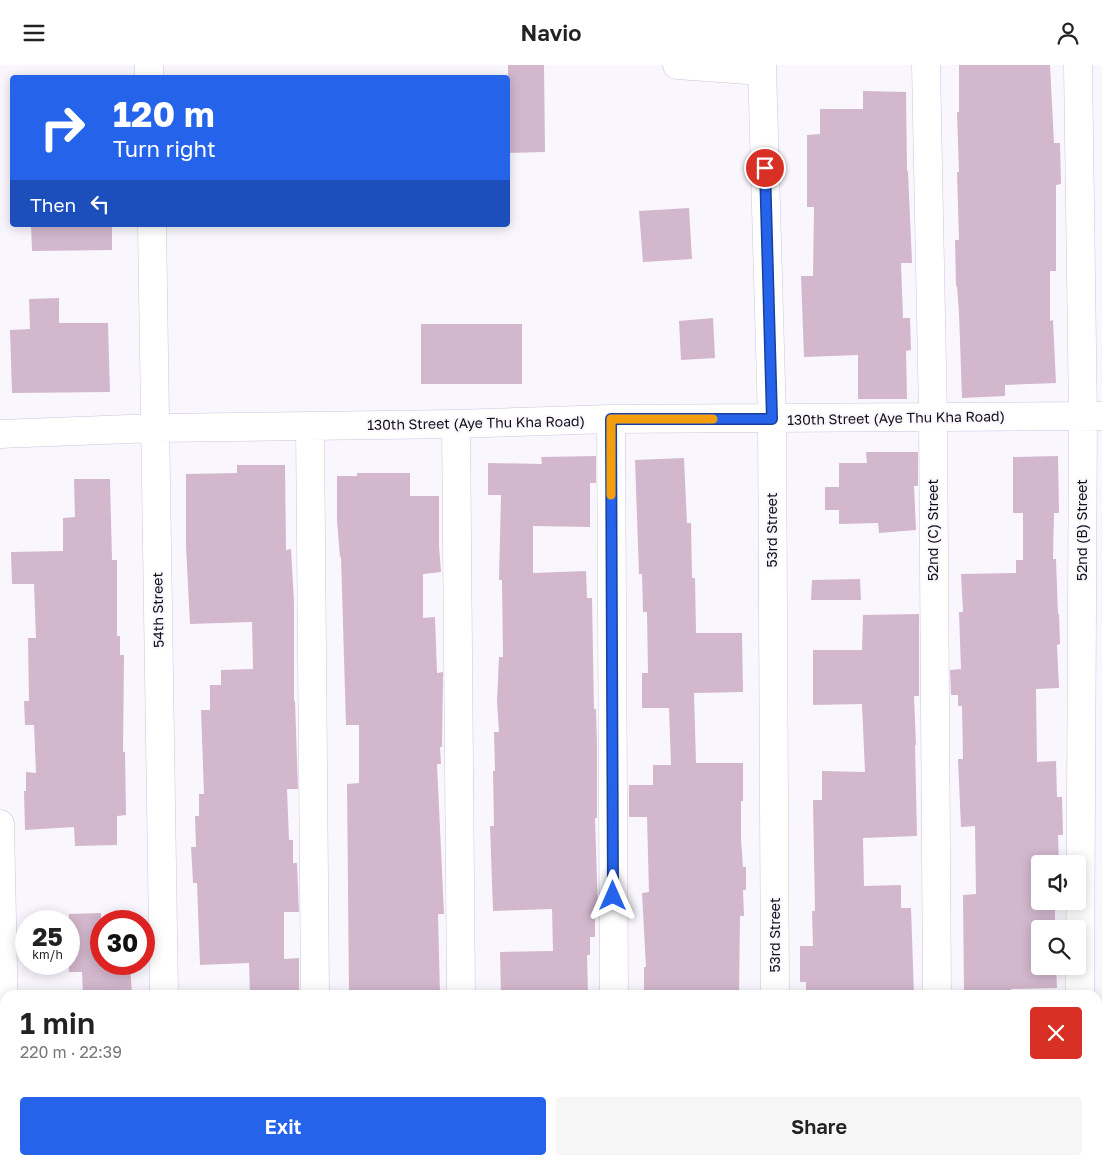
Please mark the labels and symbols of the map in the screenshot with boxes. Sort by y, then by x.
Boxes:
pin [744,147,786,189]
street label: 130th Street (Aye Thu Kha Road) [787,407,1005,428]
street label: 130th Street (Aye Thu Kha Road) [367,412,585,433]
street label: 52nd (C) Street [924,479,941,581]
street label: 52nd (B) Street [1073,479,1090,581]
street label: 53rd Street [763,492,780,568]
street label: 54th Street [148,572,167,648]
position arrow [586,869,638,921]
street label: 53rd Street [766,897,783,973]
speed limit sign: 30 [90,910,155,975]

